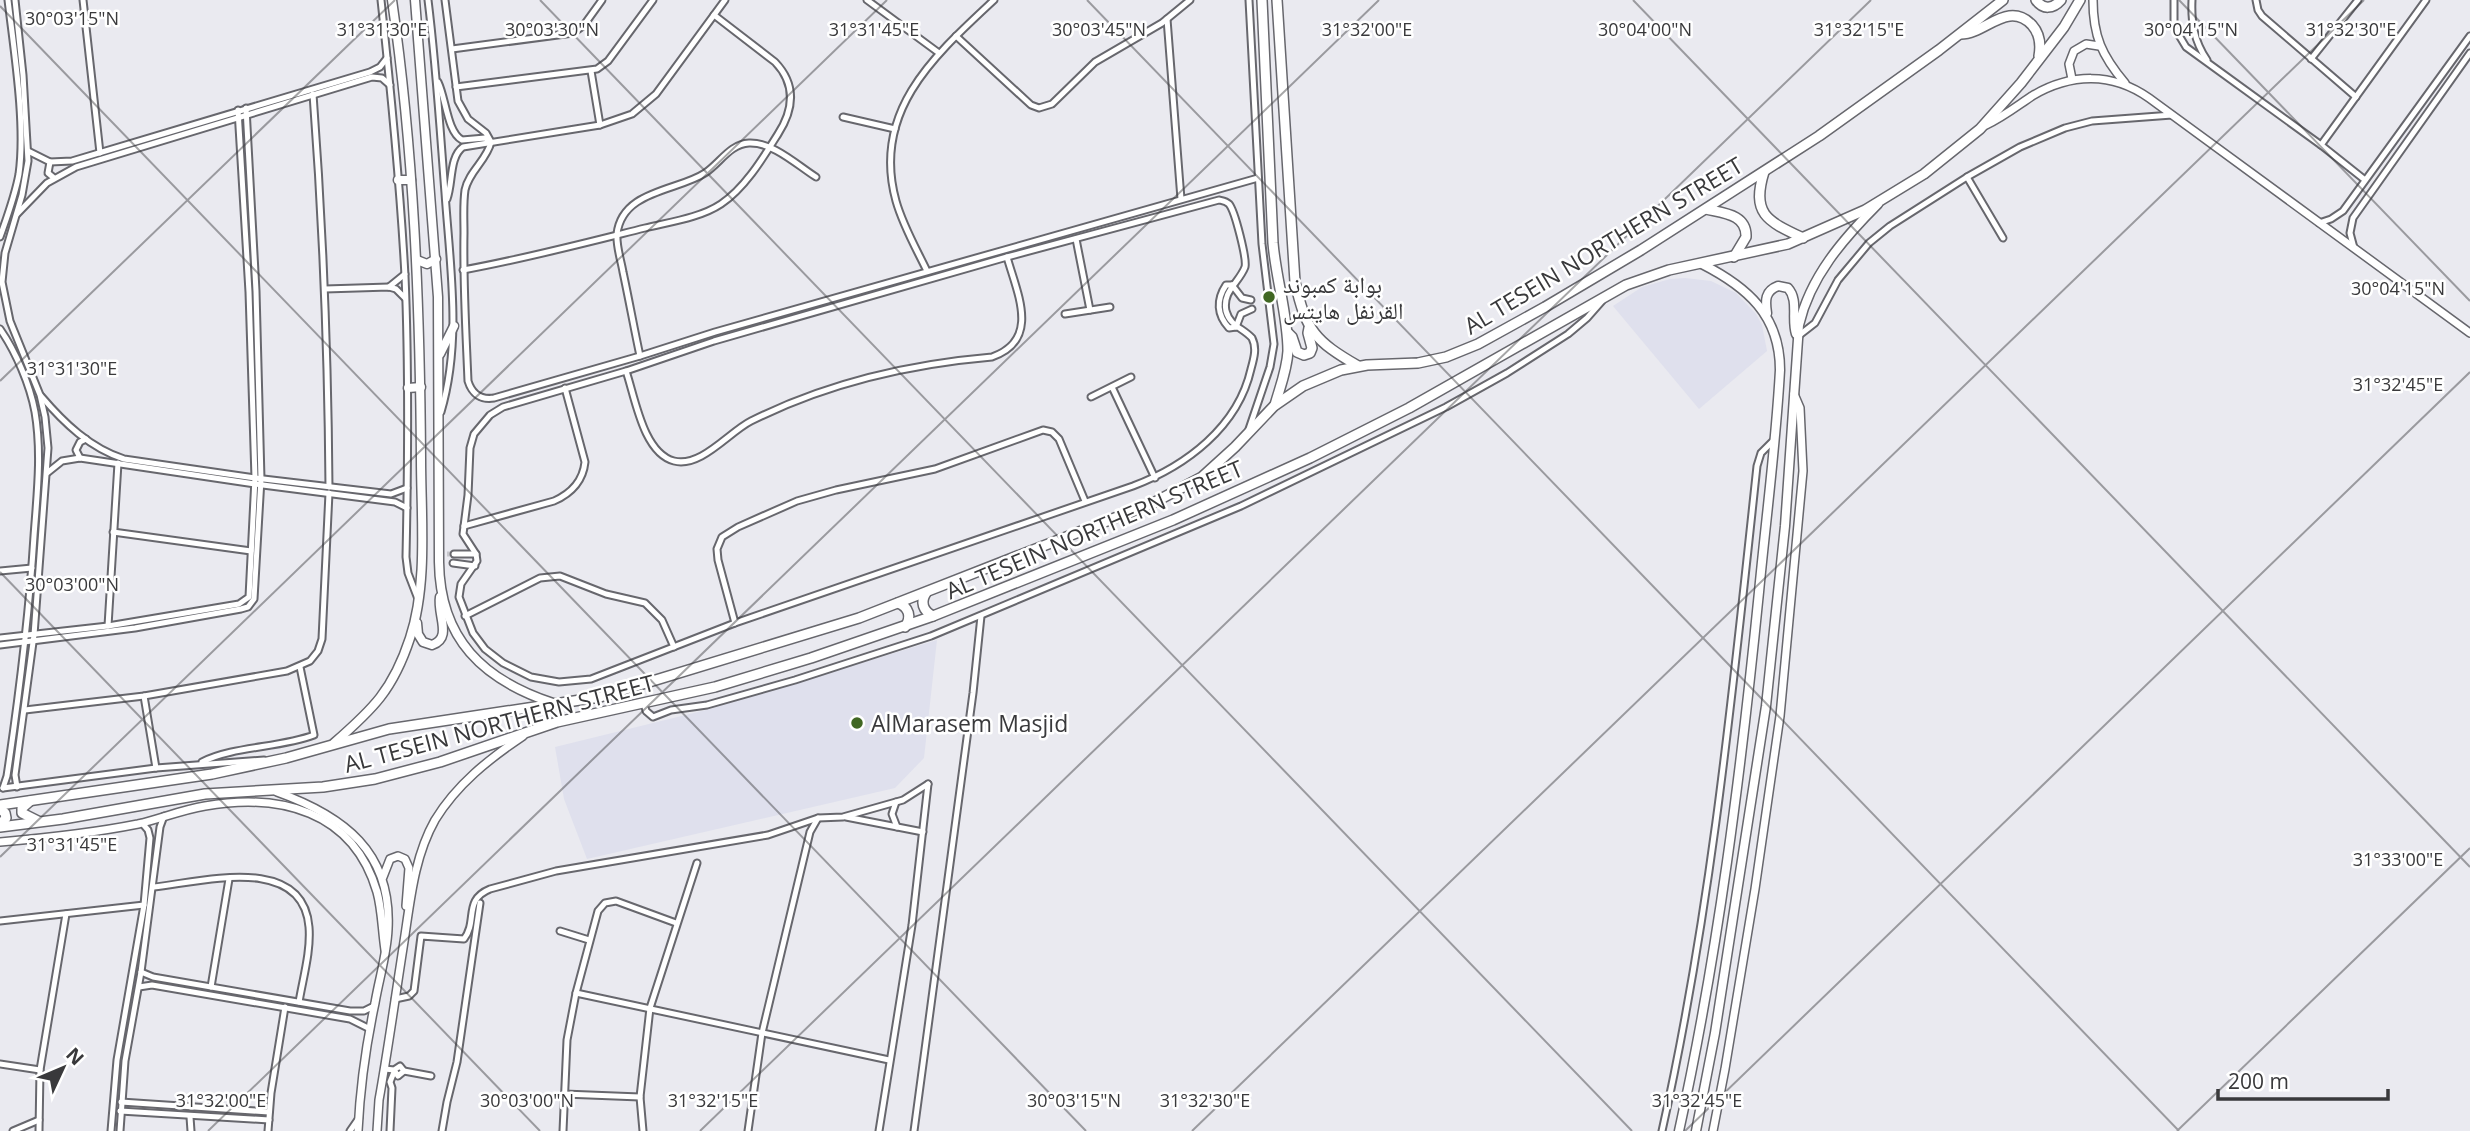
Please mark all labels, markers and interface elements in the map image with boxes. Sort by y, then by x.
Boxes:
text: 30°03'15"N [25,6,119,30]
text: 31°31'30"E [337,17,427,41]
text: 30°03'30"N [505,17,599,41]
text: 31°31'45"E [829,17,919,41]
text: 30°03'45"N [1052,17,1146,41]
text: 31°32'00"E [1322,17,1412,41]
text: 30°04'00"N [1598,17,1692,41]
text: 31°32'15"E [1814,17,1904,41]
text: 30°04'15"N [2144,17,2238,41]
text: 31°32'30"E [2306,17,2396,41]
street label: AL TESEIN NORTHERN STREET [1458,149,1749,341]
place label: بوابة كمبوند القرنفل هايتس [1283,268,1403,326]
text: 30°04'15"N [2351,276,2445,300]
marker: بوابة كمبوند القرنفل هايتس [1261,289,1277,305]
text: 31°31'30"E [27,356,117,380]
text: 31°32'45"E [2353,372,2443,396]
street label: AL TESEIN NORTHERN STREET [940,452,1248,606]
text: 30°03'00"N [25,572,119,596]
street label: AL TESEIN NORTHERN STREET [340,666,658,780]
place label: AlMarasem Masjid [871,707,1068,739]
marker: AlMarasem Masjid [849,715,865,731]
text: 31°31'45"E [27,832,117,856]
text: 31°33'00"E [2353,847,2443,871]
north arrow [28,1033,98,1103]
text: N [61,1042,90,1071]
scale bar [2218,1058,2388,1102]
text: 200 m [2228,1067,2289,1095]
text: 31°32'00"E [176,1088,266,1112]
text: 30°03'00"N [480,1088,574,1112]
text: 31°32'15"E [668,1088,758,1112]
text: 30°03'15"N [1027,1088,1121,1112]
text: 31°32'30"E [1160,1088,1250,1112]
text: 31°32'45"E [1652,1088,1742,1112]

